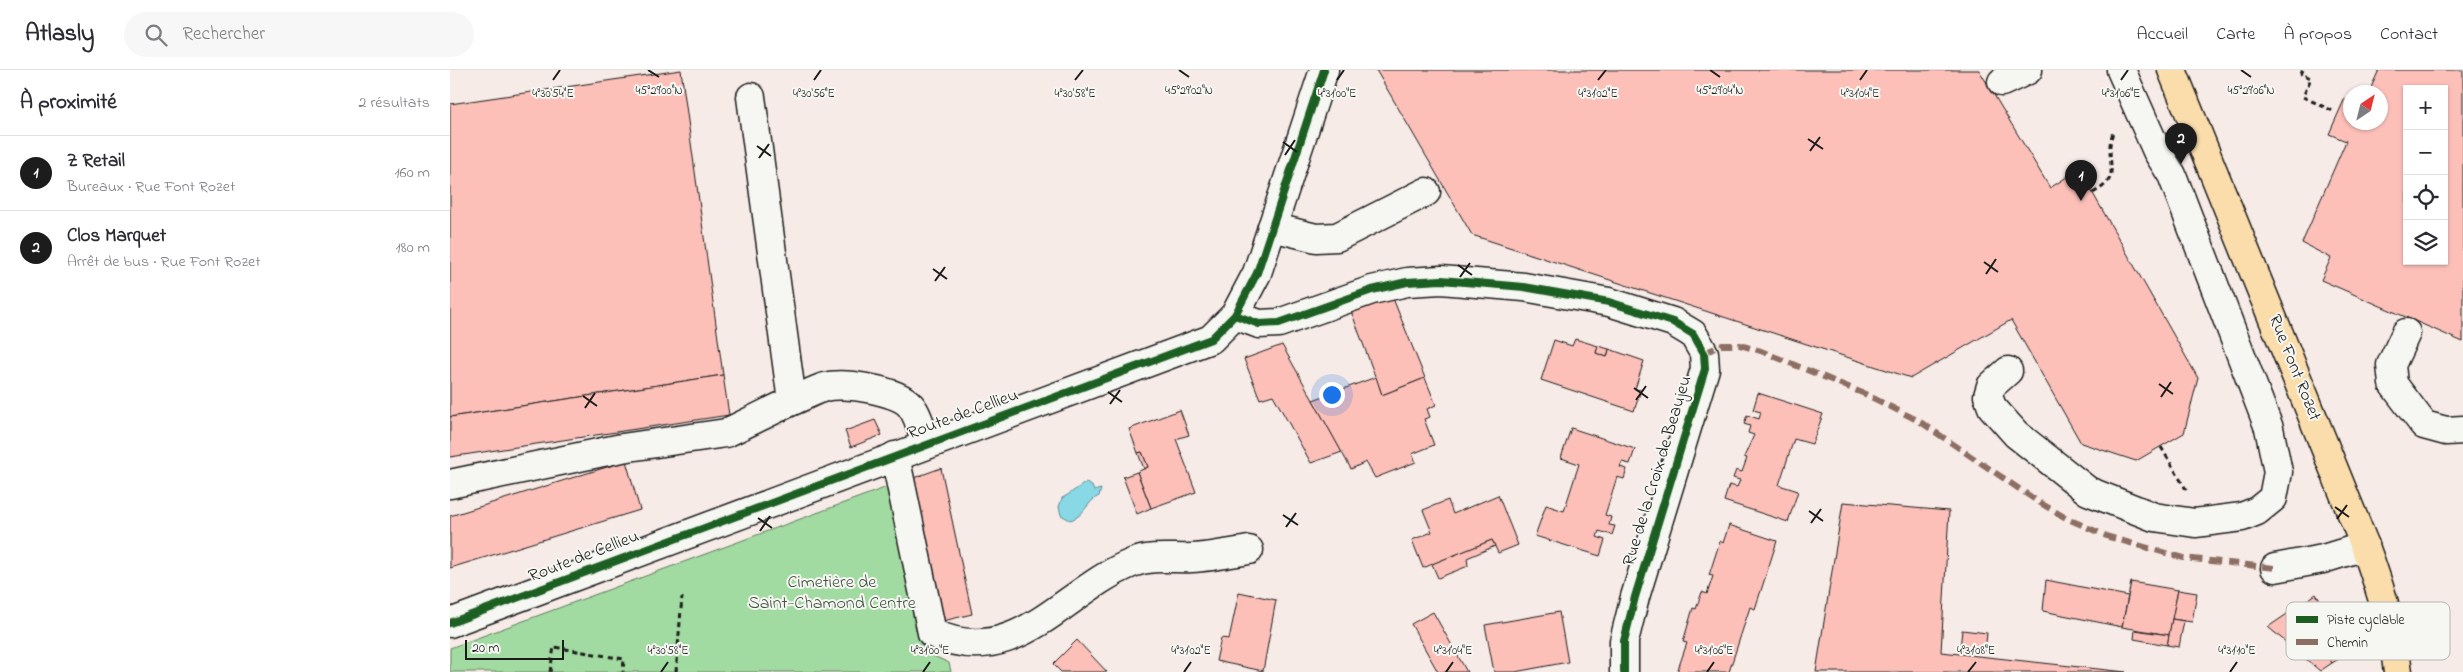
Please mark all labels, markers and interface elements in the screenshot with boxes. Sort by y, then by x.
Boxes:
search box [124,12,474,57]
text: Atlasly [25,17,94,52]
icon: search [142,21,170,49]
text: Rechercher [182,21,265,48]
text: Accueil [2136,22,2188,48]
text: Carte [2216,22,2255,48]
text: À propos [2283,22,2352,48]
text: Contact [2380,22,2438,48]
text: 45°29'00"N [635,82,683,100]
text: 45°29'02"N [1165,82,1213,100]
text: 45°29'04"N [1697,82,1743,100]
text: 45°29'06"N [2227,82,2275,100]
text: 4°30'54"E [532,85,574,103]
text: 4°30'56"E [793,85,835,103]
text: 4°30'58"E [1054,85,1096,103]
text: 4°31'00"E [1318,85,1356,103]
text: 4°31'02"E [1578,85,1618,103]
text: 4°31'04"E [1841,85,1879,103]
text: 4°31'06"E [2102,85,2140,103]
north arrow [2343,85,2388,130]
map controls [2403,85,2448,265]
button: + [2403,85,2448,130]
text: À proximité [20,88,117,118]
text: 2 résultats [358,91,430,115]
pin: 2 [2165,123,2197,164]
button: − [2403,130,2448,175]
text: Z Retail [67,148,125,175]
pin: 1 [2065,160,2097,201]
text: 1 [33,161,39,185]
text: 160 m [395,161,430,185]
text: Bureaux · Rue Font Rozet [67,175,235,199]
button: locate [2403,175,2448,220]
button: layers [2403,220,2448,265]
text: Clos Marquet [67,223,166,250]
text: 2 [32,236,40,260]
text: 180 m [396,236,430,260]
text: Arrêt de bus · Rue Font Rozet [67,250,261,274]
street label: Rue Font Rozet [2261,311,2327,425]
street label: Rue de la Croix de Beaujeu [1617,373,1699,569]
your location [1319,382,1345,408]
street label: Route de Cellieu [904,383,1022,447]
street label: Route de Cellieu [525,524,643,590]
park label: Cimetière de Saint-Chamond Centre [748,570,917,617]
legend [2286,602,2450,660]
text: Piste cyclable [2327,610,2405,632]
text: Chemin [2327,633,2368,654]
scale bar [465,637,564,660]
text: 20 m [472,638,499,659]
text: 4°30'58"E [647,642,689,660]
text: 4°31'00"E [911,642,949,660]
text: 4°31'02"E [1171,642,1211,660]
text: 4°31'04"E [1434,642,1472,660]
text: 4°31'06"E [1695,642,1733,660]
text: 4°31'08"E [1957,642,1995,660]
text: 4°31'10"E [2218,642,2256,660]

